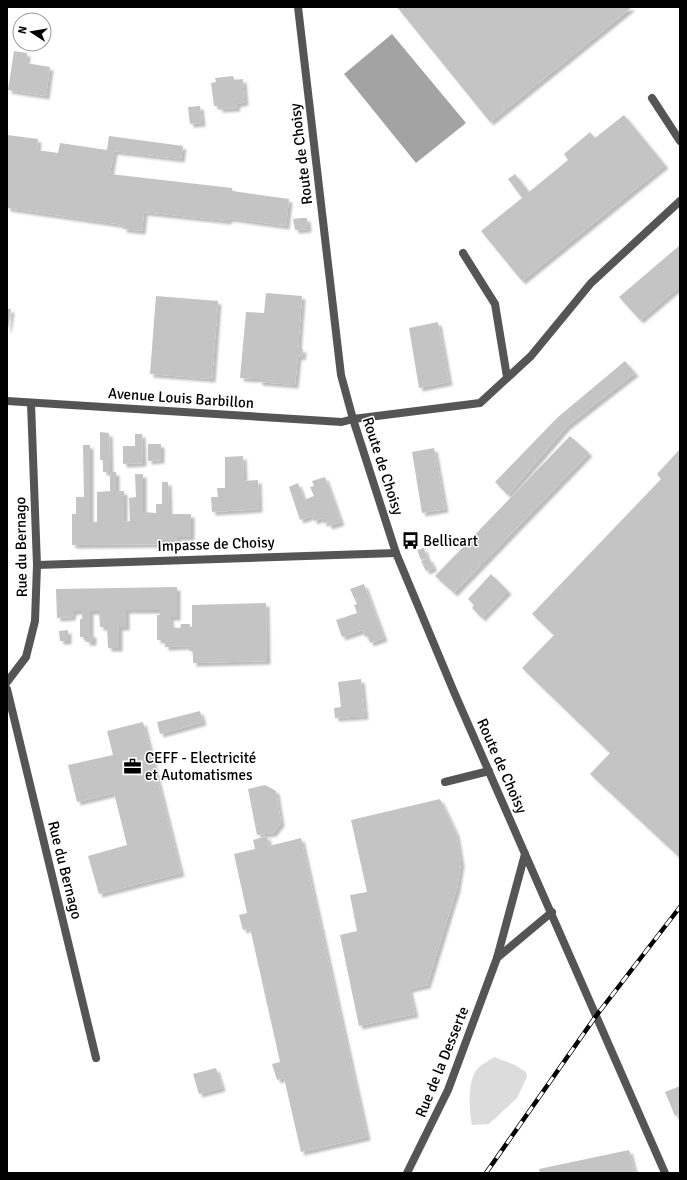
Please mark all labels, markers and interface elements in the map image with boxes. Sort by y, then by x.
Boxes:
north arrow [12,12,52,52]
text: N [16,25,30,35]
street label: Route de Choisy [286,102,316,206]
street label: Avenue Louis Barbillon [107,384,255,412]
street label: Route de Choisy [359,415,407,517]
street label: Rue du Bernago [11,496,31,597]
bus stop icon: Bellicart [400,531,420,551]
place label: Bellicart [423,532,478,550]
street label: Impasse de Choisy [157,533,275,555]
street label: Route de Choisy [473,716,531,816]
place label: CEFF - Electricité et Automatismes [145,749,256,784]
office icon: CEFF - Electricité et Automatismes [122,757,142,777]
street label: Rue du Bernago [44,819,86,921]
street label: Rue de la Desserte [412,1004,472,1120]

